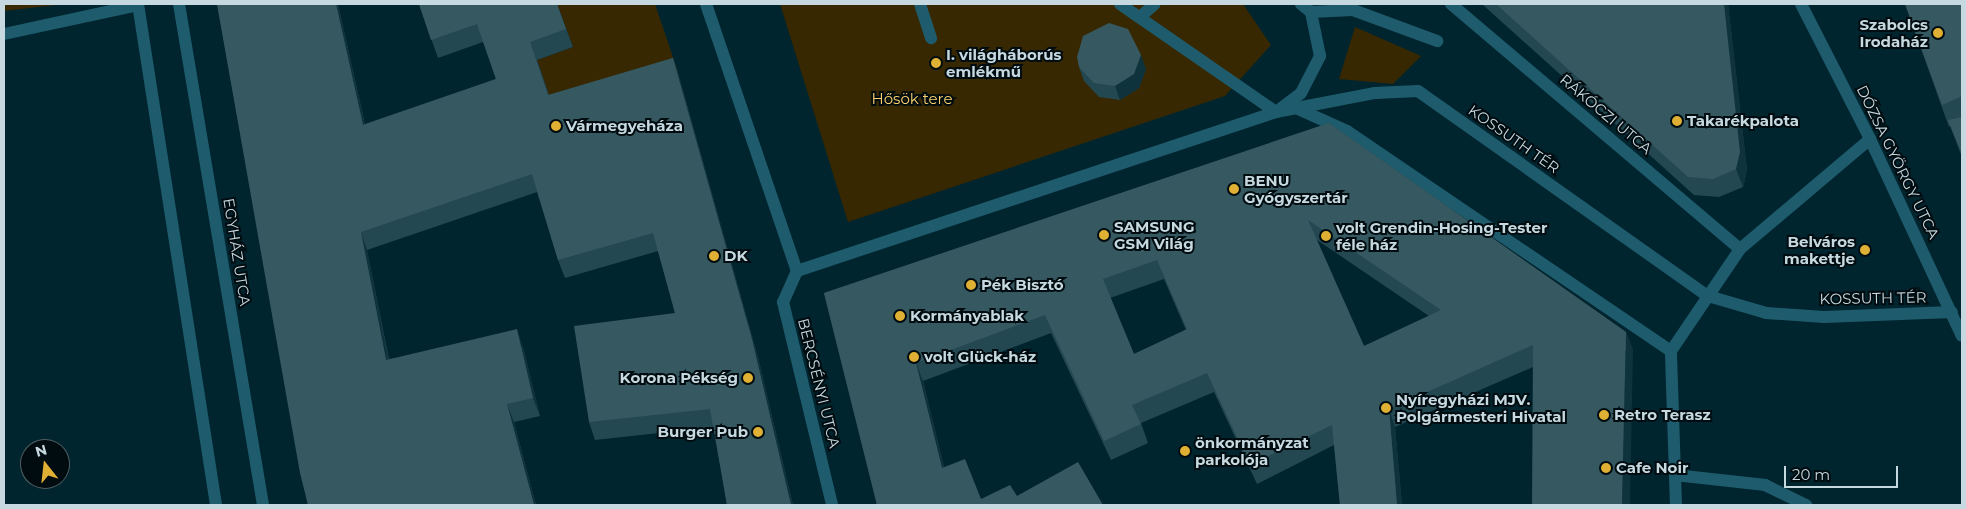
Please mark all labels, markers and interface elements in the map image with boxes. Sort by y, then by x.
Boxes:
place label: Szabolcs Irodaház [1860,15,1928,50]
marker: Szabolcs Irodaház [1932,27,1944,39]
place label: I. világháborús emlékmű [946,45,1061,80]
marker: I. világháborús emlékmű [930,57,942,69]
street label: RÁKÓCZI UTCA [1556,70,1656,158]
street label: DÓZSA GYÖRGY UTCA [1853,82,1943,242]
park label: Hősök tere [872,90,952,108]
street label: KOSSUTH TÉR [1465,101,1563,177]
place label: Takarékpalota [1687,112,1799,130]
marker: Takarékpalota [1671,115,1683,127]
place label: Vármegyeháza [566,117,683,135]
marker: Vármegyeháza [550,120,562,132]
place label: BENU Gyógyszertár [1244,171,1348,206]
marker: BENU Gyógyszertár [1228,183,1240,195]
street label: EGYHÁZ UTCA [220,197,254,307]
place label: SAMSUNG GSM Világ [1114,217,1194,252]
place label: volt Grendin-Hosing-Tester féle ház [1336,218,1547,253]
marker: SAMSUNG GSM Világ [1098,229,1110,241]
marker: volt Grendin-Hosing-Tester féle ház [1320,230,1332,242]
place label: Belváros makettje [1784,232,1855,267]
marker: Belváros makettje [1859,244,1871,256]
place label: DK [724,247,747,265]
marker: DK [708,250,720,262]
place label: Pék Bisztó [981,276,1064,294]
marker: Pék Bisztó [965,279,977,291]
street label: KOSSUTH TÉR [1819,288,1927,308]
place label: Kormányablak [910,307,1024,325]
marker: Kormányablak [894,310,906,322]
street label: BERCSÉNYI UTCA [794,316,844,450]
place label: volt Glück-ház [924,348,1036,366]
marker: volt Glück-ház [908,351,920,363]
place label: Korona Pékség [620,369,738,387]
marker: Korona Pékség [742,372,754,384]
place label: Nyíregyházi MJV. Polgármesteri Hivatal [1396,390,1566,425]
marker: Nyíregyházi MJV. Polgármesteri Hivatal [1380,402,1392,414]
place label: Retro Terasz [1614,406,1711,424]
marker: Retro Terasz [1598,409,1610,421]
place label: Burger Pub [658,423,748,441]
marker: Burger Pub [752,426,764,438]
place label: önkormányzat parkolója [1195,433,1309,468]
north arrow [20,439,70,489]
text: N [33,440,49,461]
marker: önkormányzat parkolója [1179,445,1191,457]
scale bar [1786,456,1900,488]
place label: Cafe Noir [1616,459,1688,477]
marker: Cafe Noir [1600,462,1612,474]
text: 20 m [1792,465,1830,484]

